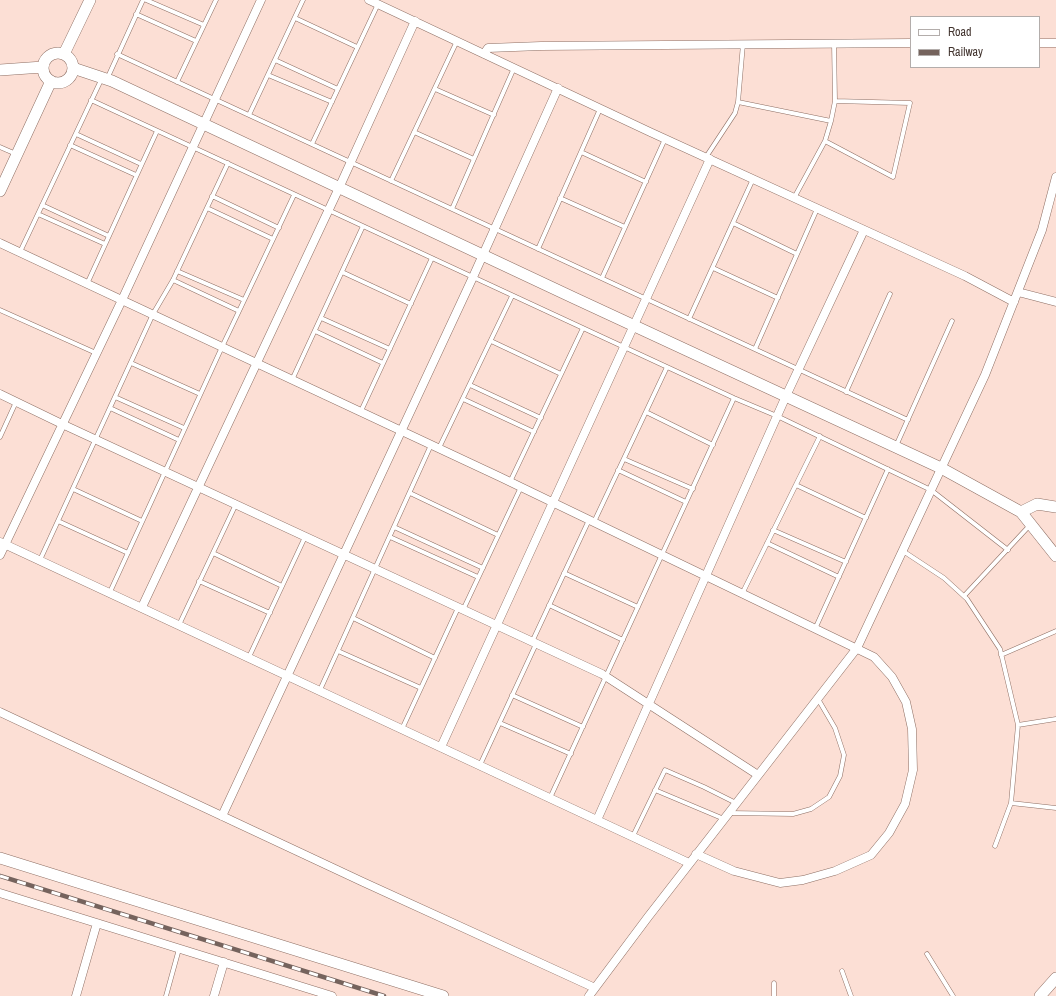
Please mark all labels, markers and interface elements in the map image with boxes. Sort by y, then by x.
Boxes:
legend [910,16,1040,68]
text: Road [948,24,972,40]
text: Railway [948,44,983,60]

